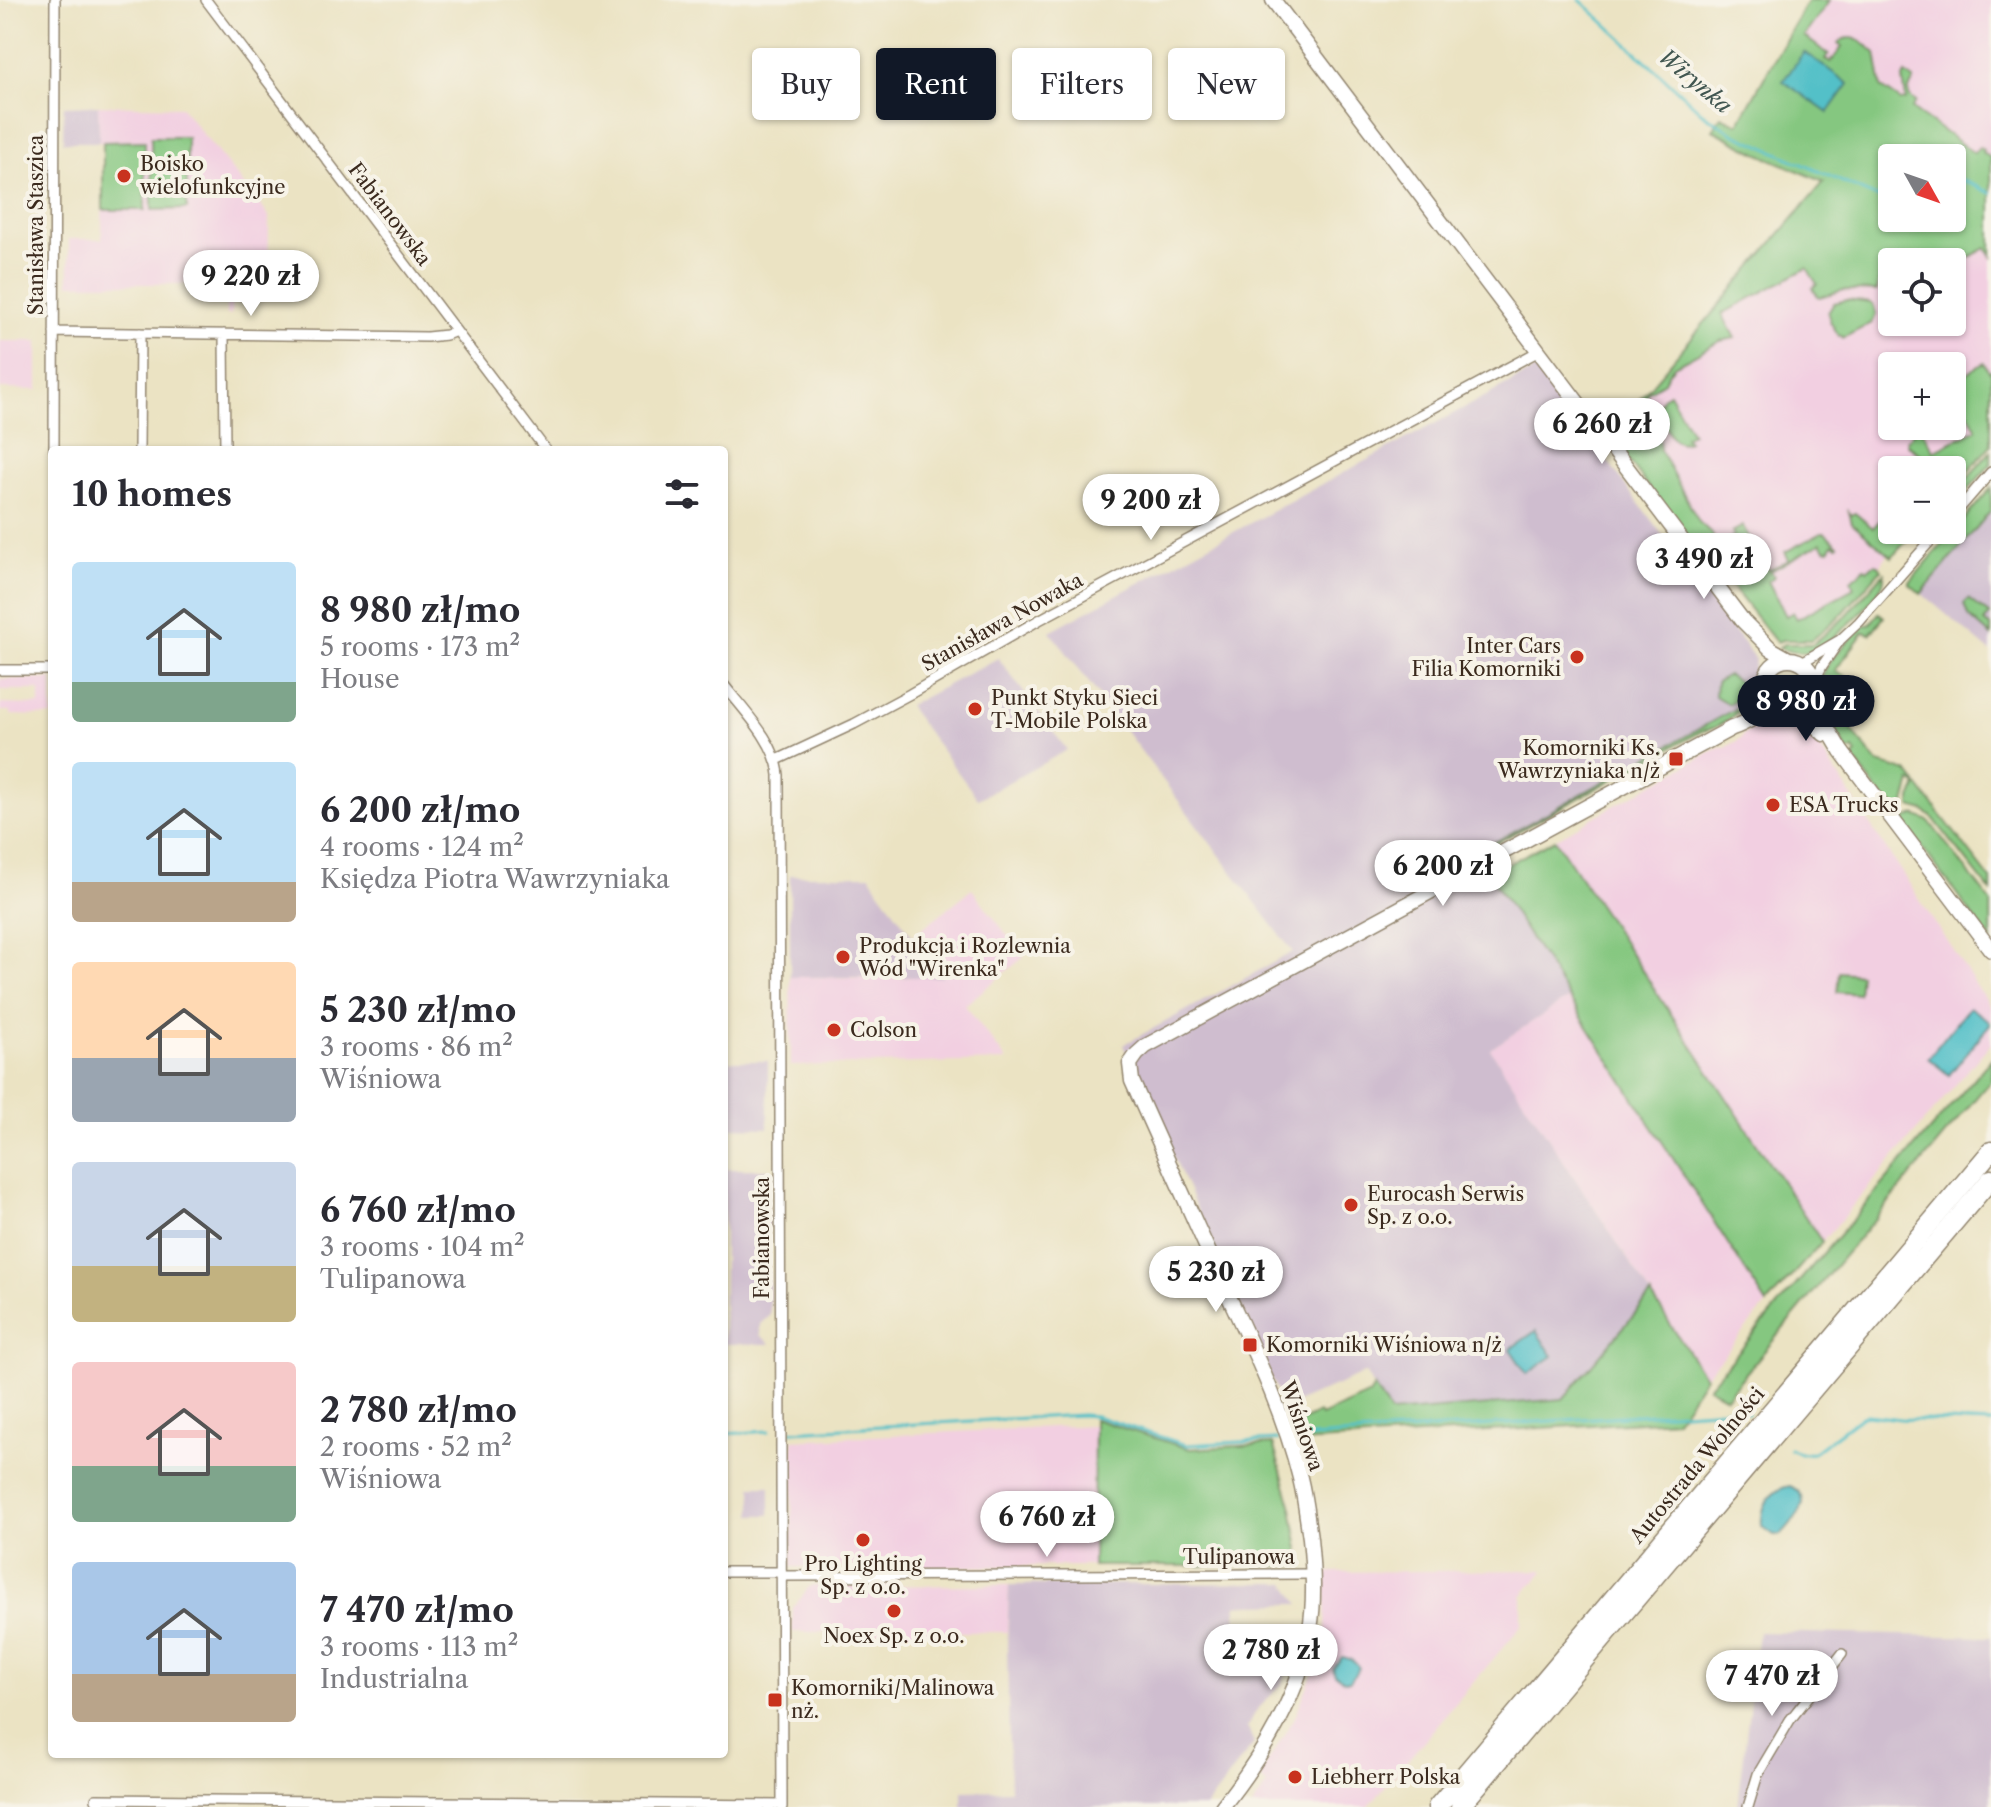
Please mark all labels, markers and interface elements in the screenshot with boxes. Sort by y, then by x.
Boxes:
water label: Wirynka [1653,43,1737,119]
chip: Buy [752,48,860,120]
chip: Rent [876,48,996,120]
chip: Filters [1012,48,1152,120]
chip: New [1168,48,1285,120]
street label: Stanisława Staszica [24,134,48,315]
north arrow [1878,144,1966,232]
map controls [1878,144,1966,544]
place label: Boisko wielofunkcyjne [139,152,286,199]
street label: Fabianowska [344,158,437,270]
marker: Boisko wielofunkcyjne [115,167,133,185]
button: locate [1878,248,1966,336]
pin: 9 220 zł [168,250,334,318]
text: 9 220 zł [201,260,301,292]
button: + [1878,352,1966,440]
pin: 6 260 zł [1519,398,1685,466]
text: 6 260 zł [1552,408,1652,440]
button: − [1878,456,1966,544]
icon: filters [660,472,704,516]
text: 10 homes [72,473,232,515]
pin: 9 200 zł [1068,474,1234,542]
text: 9 200 zł [1101,484,1201,516]
pin: 3 490 zł [1621,533,1787,601]
text: 3 490 zł [1654,543,1754,575]
street label: Stanisława Nowaka [917,568,1087,676]
text: 8 980 zł/mo [320,589,520,631]
icon: home [136,594,232,690]
text: 5 rooms · 173 m² [320,631,520,663]
place label: Inter Cars Filia Komorniki [1412,634,1561,681]
marker: Inter Cars Filia Komorniki [1568,648,1586,666]
text: House [320,663,400,695]
pin: 8 980 zł [1723,675,1889,743]
text: 8 980 zł [1755,685,1857,717]
place label: Punkt Styku Sieci T-Mobile Polska [991,686,1158,733]
marker: Punkt Styku Sieci T-Mobile Polska [966,700,984,718]
place label: Komorniki Ks. Wawrzyniaka n/ż [1497,736,1660,783]
marker: Komorniki Ks. Wawrzyniaka n/ż [1667,750,1685,768]
text: 6 200 zł/mo [320,789,520,831]
place label: ESA Trucks [1789,793,1899,817]
icon: home [136,794,232,890]
marker: ESA Trucks [1764,796,1782,814]
text: 4 rooms · 124 m² [320,831,524,863]
pin: 6 200 zł [1360,840,1526,908]
text: 6 200 zł [1393,850,1494,882]
text: Księdza Piotra Wawrzyniaka [320,863,670,895]
place label: Produkcja i Rozlewnia Wód "Wirenka" [858,934,1071,981]
marker: Produkcja i Rozlewnia Wód "Wirenka" [834,948,852,966]
text: 5 230 zł/mo [320,989,516,1031]
icon: home [136,994,232,1090]
place label: Colson [850,1018,918,1042]
marker: Colson [825,1021,843,1039]
text: 3 rooms · 86 m² [320,1031,513,1063]
text: Wiśniowa [320,1063,442,1095]
street label: Fabianowska [750,1176,774,1299]
place label: Eurocash Serwis Sp. z o.o. [1367,1182,1524,1229]
text: 6 760 zł/mo [320,1189,516,1231]
icon: home [136,1194,232,1290]
marker: Eurocash Serwis Sp. z o.o. [1342,1196,1360,1214]
text: 3 rooms · 104 m² [320,1231,525,1263]
pin: 5 230 zł [1133,1246,1299,1314]
text: 5 230 zł [1167,1256,1265,1288]
text: Tulipanowa [320,1263,466,1295]
place label: Komorniki Wiśniowa n/ż [1266,1333,1502,1357]
marker: Komorniki Wiśniowa n/ż [1241,1336,1259,1354]
street label: Wiśniowa [1275,1377,1329,1475]
street label: Autostrada Wolności [1624,1382,1769,1549]
text: 2 780 zł/mo [320,1389,517,1431]
icon: home [136,1394,232,1490]
text: 2 rooms · 52 m² [320,1431,512,1463]
text: Wiśniowa [320,1463,442,1495]
pin: 6 760 zł [964,1491,1130,1559]
text: 6 760 zł [998,1501,1096,1533]
marker: Pro Lighting Sp. z o.o. [854,1531,872,1549]
street label: Tulipanowa [1183,1545,1296,1569]
place label: Pro Lighting Sp. z o.o. [804,1552,922,1599]
text: 7 470 zł/mo [320,1589,514,1631]
icon: home [136,1594,232,1690]
marker: Noex Sp. z o.o. [885,1602,903,1620]
place label: Noex Sp. z o.o. [824,1624,964,1648]
pin: 2 780 zł [1188,1624,1354,1692]
text: 3 rooms · 113 m² [320,1631,518,1663]
text: 2 780 zł [1222,1634,1320,1666]
pin: 7 470 zł [1689,1650,1855,1718]
text: 7 470 zł [1724,1660,1820,1692]
text: Industrialna [320,1663,469,1695]
place label: Komorniki/Malinowa nż. [791,1676,995,1723]
marker: Komorniki/Malinowa nż. [766,1691,784,1709]
place label: Liebherr Polska [1311,1765,1461,1789]
marker: Liebherr Polska [1286,1768,1304,1786]

